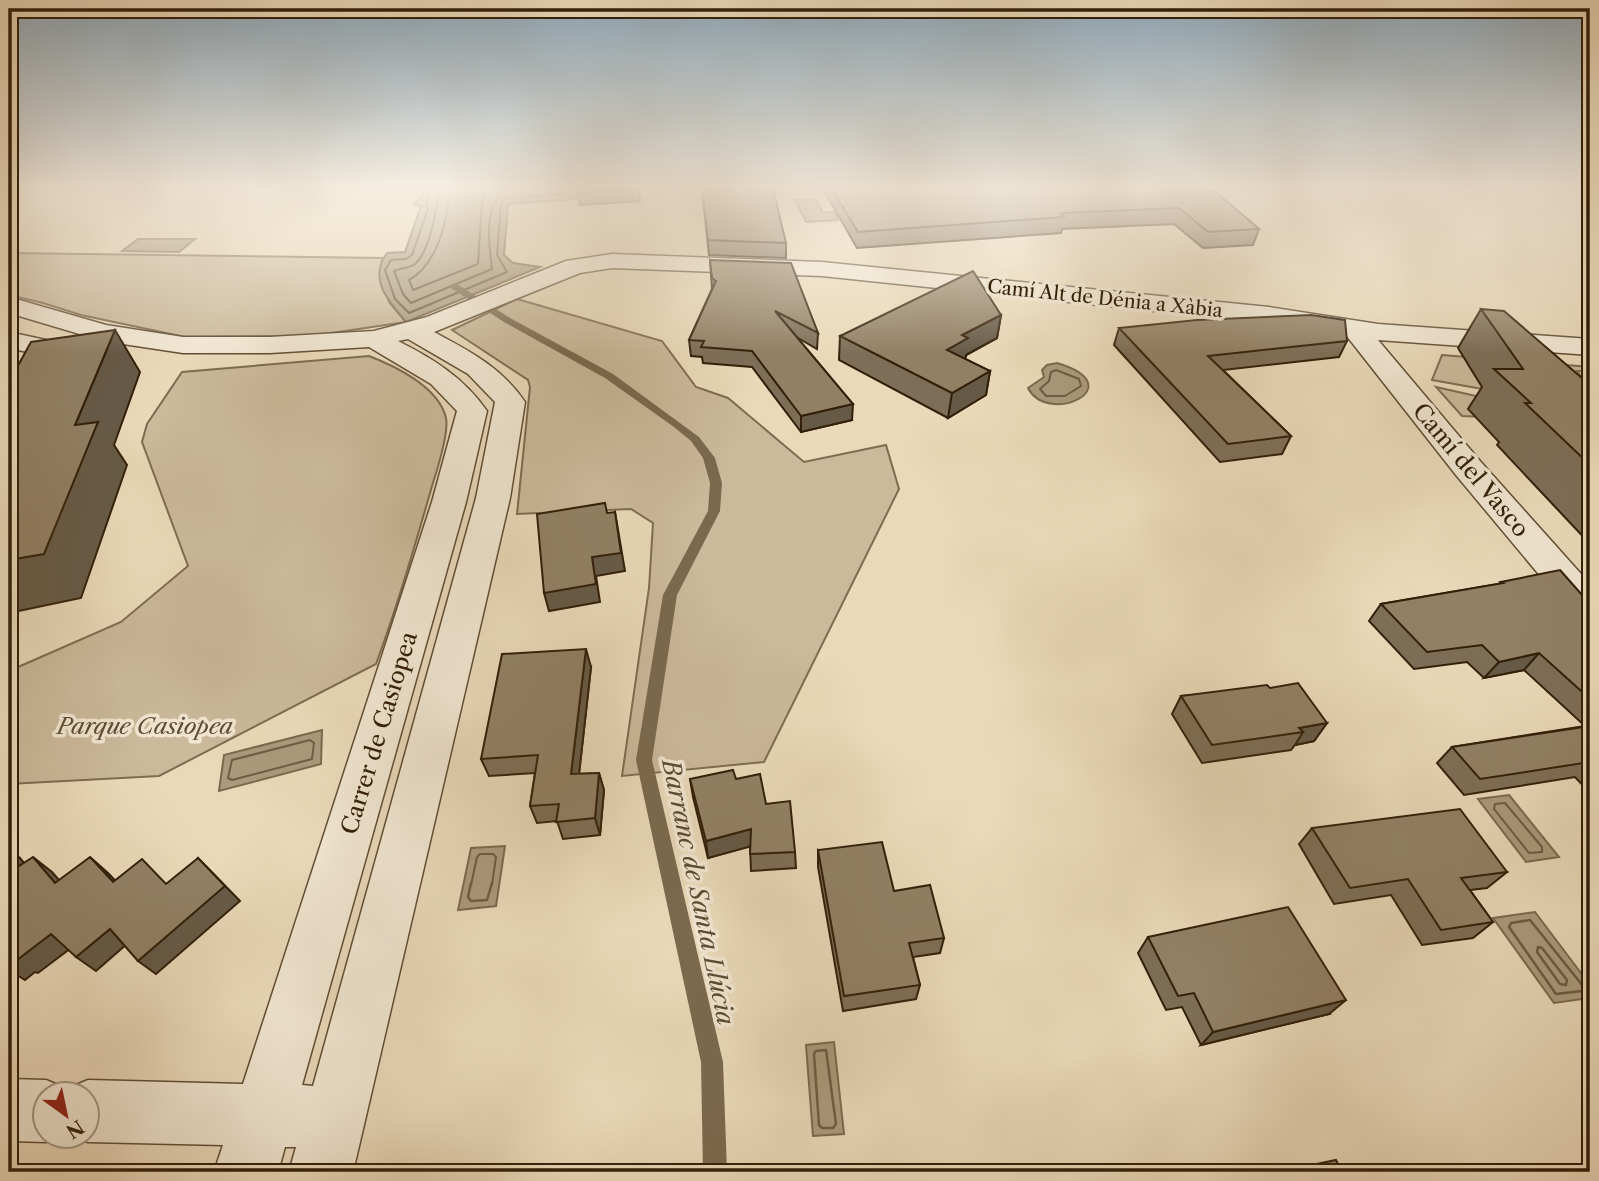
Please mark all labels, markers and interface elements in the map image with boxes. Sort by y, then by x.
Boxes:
street label: Camí Alt de Dénia a Xàbia [986,275,1224,322]
street label: Camí del Vasco [1407,397,1535,543]
street label: Carrer de Casiopea [335,627,423,838]
park label: Parque Casiopea [55,712,233,740]
water label: Barranc de Santa Llúcia [656,754,741,1027]
north arrow [32,1080,102,1150]
text: N [62,1115,88,1143]

